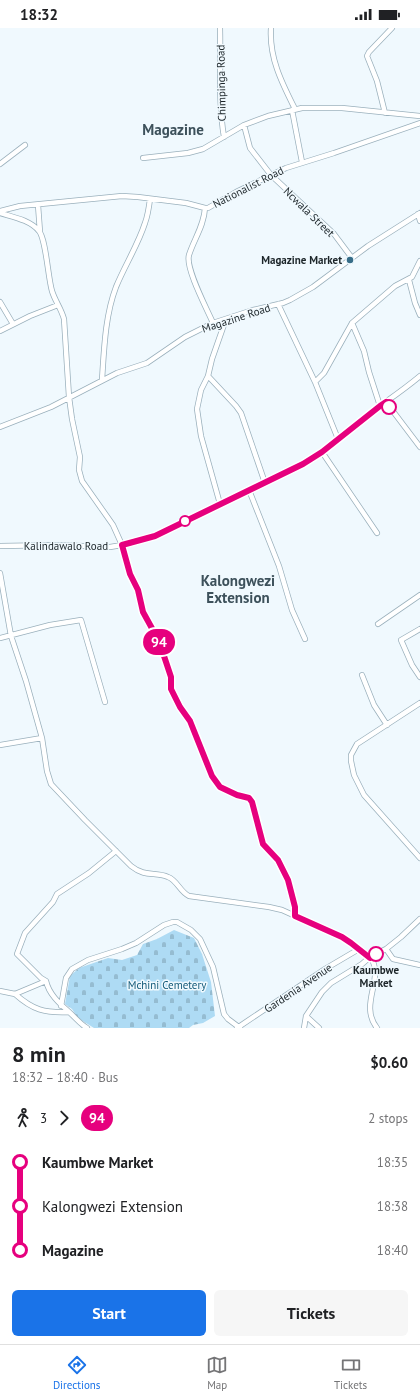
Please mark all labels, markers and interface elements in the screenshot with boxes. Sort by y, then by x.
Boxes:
text: 18:32 [20,5,58,24]
street label: Chimpinga Road [213,44,229,121]
district label: Magazine [142,120,204,139]
street label: Nationalist Road [210,163,286,211]
street label: Ncwala Street [281,184,338,240]
place label: Magazine Market [261,253,342,267]
marker: Magazine Market [345,255,355,265]
street label: Magazine Road [200,300,272,336]
unlabelled marker [381,399,397,415]
unlabelled marker [179,515,191,527]
street label: Kalindawalo Road [24,539,108,553]
district label: Kalongwezi Extension [201,571,275,607]
line badge: 94 [141,629,177,655]
text: 94 [151,633,167,651]
marker: Kaumbwe Market [368,946,384,962]
street label: Gardenia Avenue [261,960,335,1016]
place label: Kaumbwe Market [353,963,399,990]
park label: Mchini Cemetery [128,978,207,992]
text: 8 min [12,1040,66,1068]
text: $0.60 [370,1053,408,1072]
text: 18:32 – 18:40 · Bus [12,1069,118,1086]
icon: walk [12,1107,34,1129]
icon: forward [53,1107,75,1129]
text: 94 [89,1109,105,1127]
text: 3 [40,1110,47,1127]
text: 2 stops [368,1110,408,1127]
text: Kaumbwe Market [42,1153,153,1172]
text: 18:35 [377,1154,408,1171]
text: Kalongwezi Extension [42,1197,183,1216]
text: 18:38 [377,1198,408,1215]
text: Magazine [42,1241,104,1260]
text: 18:40 [377,1242,408,1259]
button: Start [12,1290,206,1336]
button: Tickets [214,1290,408,1336]
tab: Directions [53,1354,100,1392]
tab: Map [206,1354,228,1392]
tab: Tickets [334,1354,367,1392]

